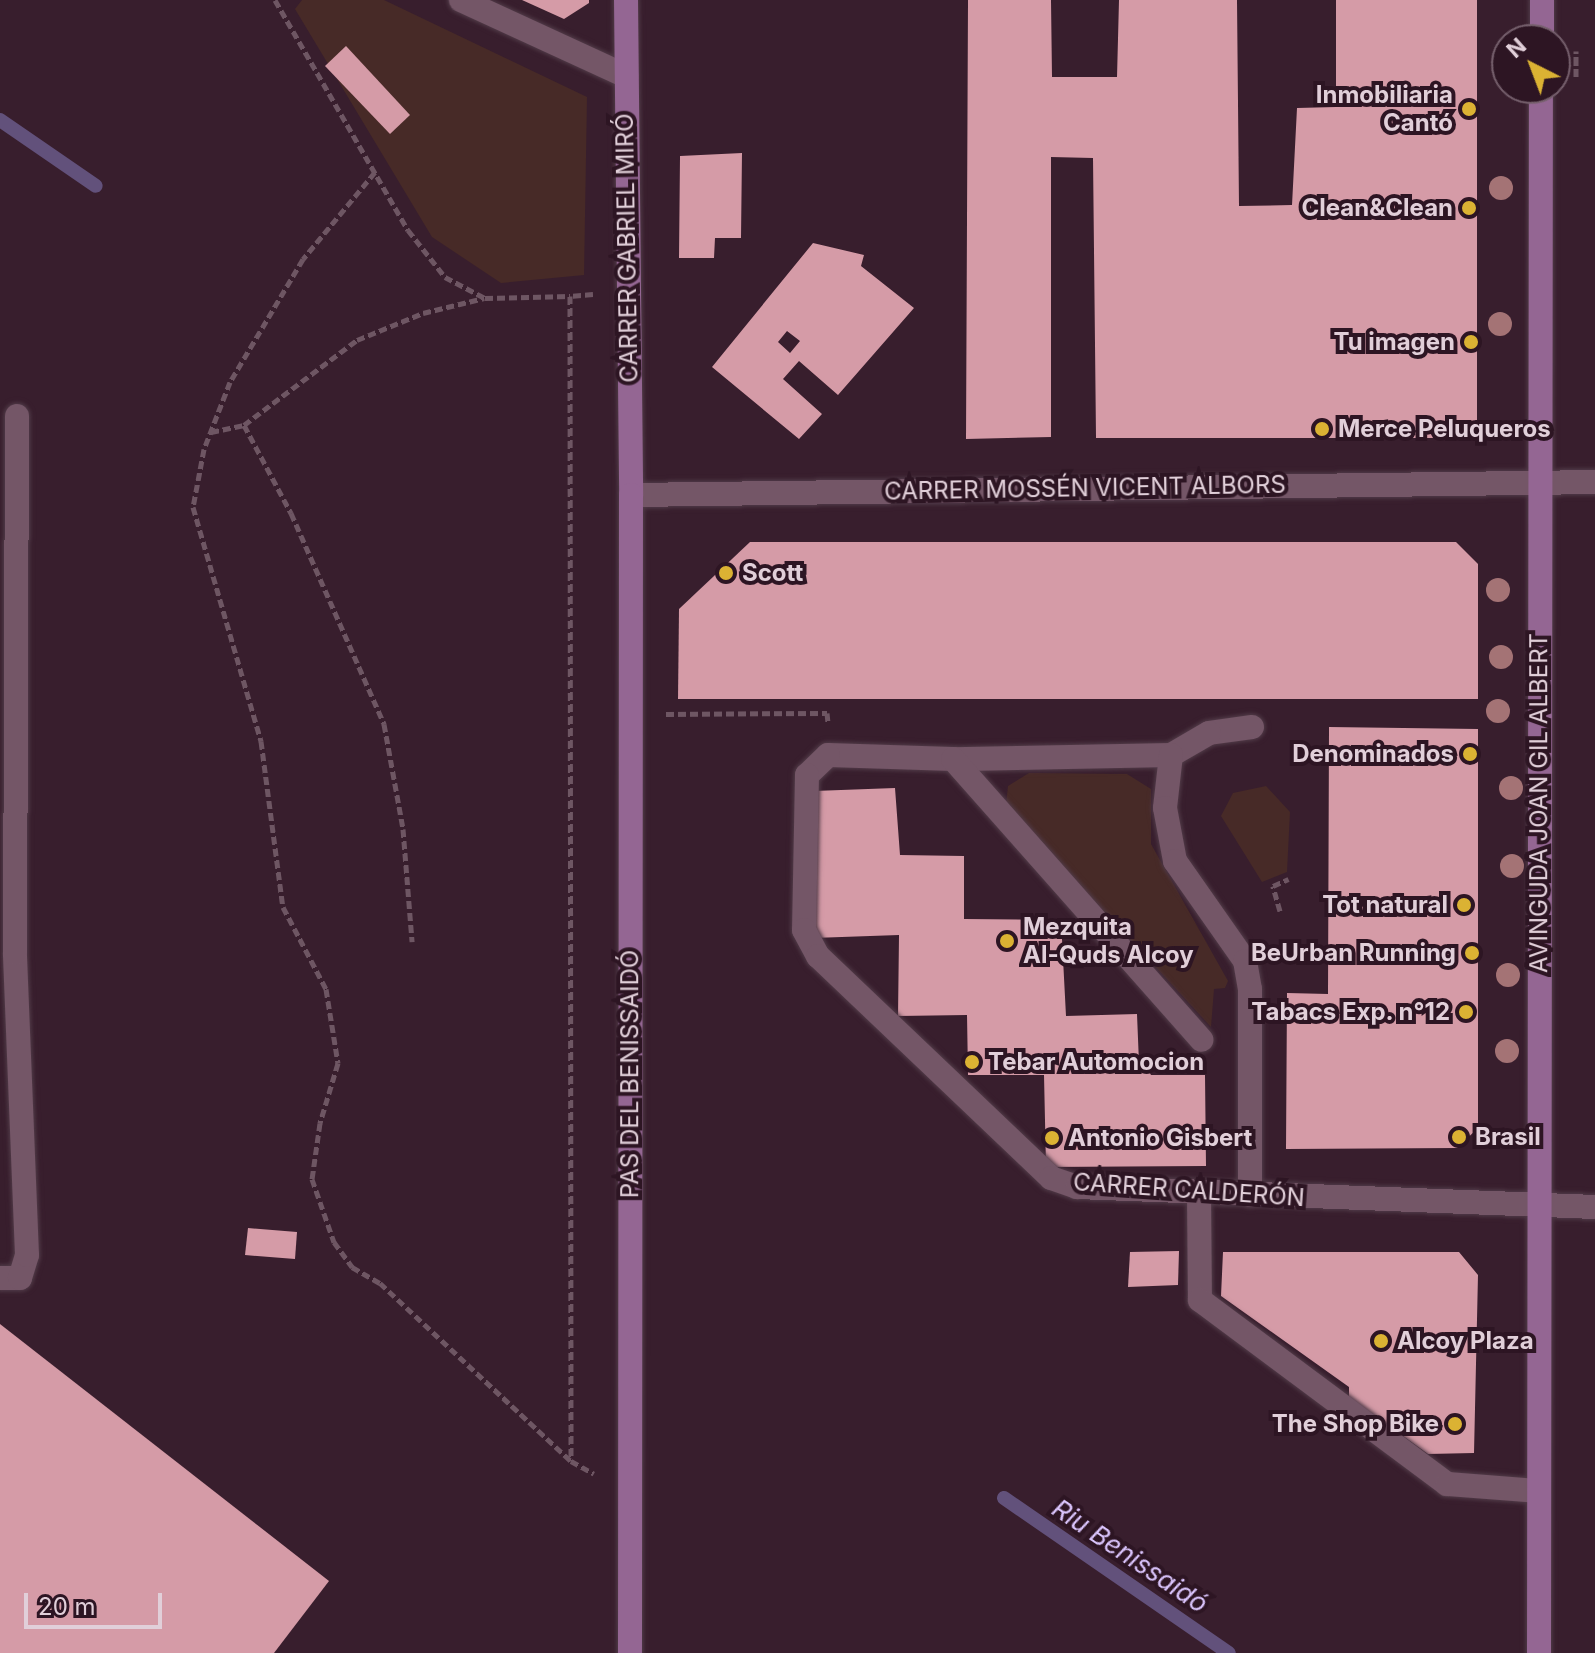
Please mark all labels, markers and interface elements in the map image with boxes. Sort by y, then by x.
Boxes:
north arrow [1491,24,1571,104]
text: N [1501,32,1531,63]
place label: Inmobiliaria Cantó [1316,81,1453,137]
marker: Inmobiliaria Cantó [1460,100,1478,118]
street label: CARRER GABRIEL MIRÓ [610,113,644,383]
place label: Clean&Clean [1302,194,1453,222]
marker: Clean&Clean [1460,199,1478,217]
place label: Tu imagen [1333,328,1455,356]
marker: Tu imagen [1462,333,1480,351]
place label: Merce Peluqueros [1338,415,1551,443]
marker: Merce Peluqueros [1313,420,1331,438]
street label: CARRER MOSSÉN VICENT ALBORS [884,470,1286,506]
place label: Scott [742,559,803,587]
marker: Scott [717,564,735,582]
street label: AVINGUDA JOAN GIL ALBERT [1525,633,1553,973]
place label: Denominados [1292,740,1454,768]
marker: Denominados [1461,745,1479,763]
place label: Tot natural [1322,891,1448,919]
marker: Tot natural [1455,896,1473,914]
place label: Mezquita Al-Quds Alcoy [1023,913,1194,969]
marker: Mezquita Al-Quds Alcoy [998,932,1016,950]
place label: BeUrban Running [1251,939,1456,967]
marker: BeUrban Running [1463,944,1481,962]
street label: PAS DEL BENISSAIDÓ [616,950,644,1198]
place label: Tabacs Exp. n°12 [1250,998,1450,1026]
marker: Tabacs Exp. n°12 [1457,1003,1475,1021]
place label: Tebar Automocion [988,1048,1204,1076]
marker: Tebar Automocion [963,1053,981,1071]
place label: Brasil [1475,1123,1541,1151]
place label: Antonio Gisbert [1068,1124,1252,1152]
marker: Brasil [1450,1128,1468,1146]
marker: Antonio Gisbert [1043,1129,1061,1147]
street label: CARRER CALDERÓN [1072,1168,1306,1212]
place label: Alcoy Plaza [1397,1327,1534,1355]
marker: Alcoy Plaza [1372,1332,1390,1350]
place label: The Shop Bike [1272,1410,1439,1438]
marker: The Shop Bike [1446,1415,1464,1433]
water label: Riu Benissaidó [1046,1493,1214,1619]
scale bar [28,1577,166,1627]
text: 20 m [38,1592,96,1621]

